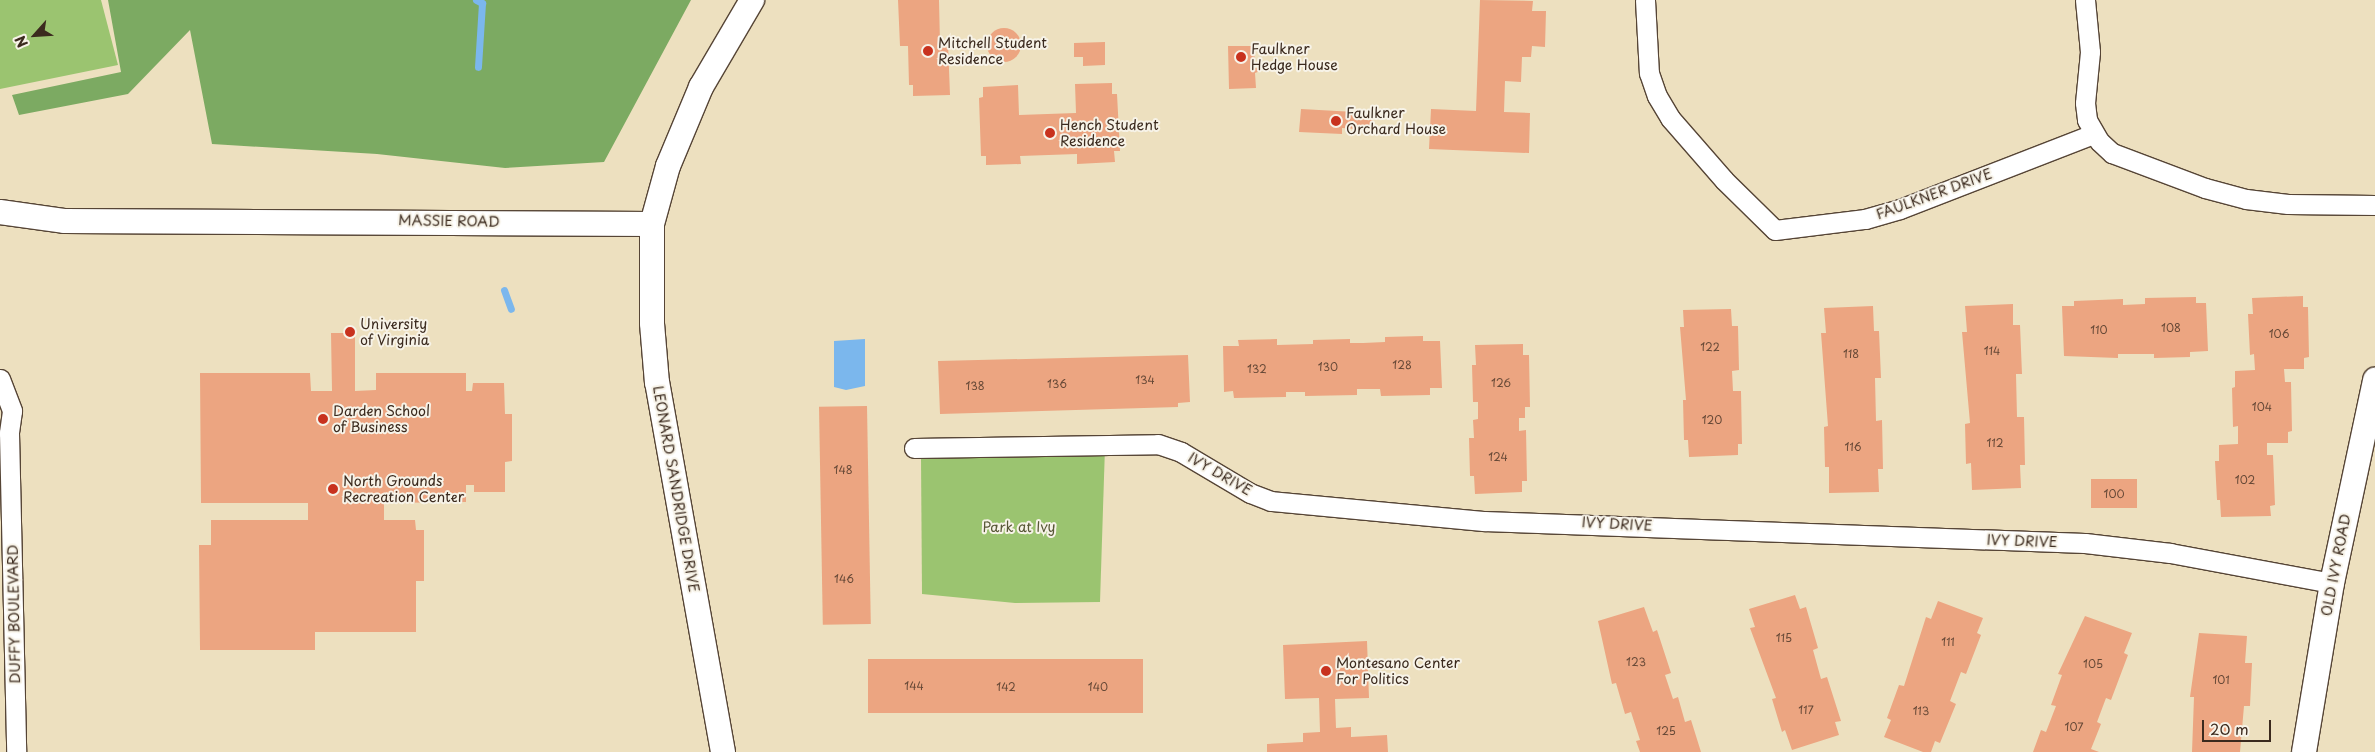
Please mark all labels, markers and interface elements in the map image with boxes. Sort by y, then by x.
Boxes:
north arrow [10,10,60,60]
text: N [9,32,33,51]
place label: Mitchell Student Residence [938,35,1047,68]
place label: Faulkner Hedge House [1251,41,1338,74]
marker: Mitchell Student Residence [922,45,934,57]
marker: Faulkner Hedge House [1235,51,1247,63]
place label: Faulkner Orchard House [1346,105,1448,138]
marker: Faulkner Orchard House [1330,115,1342,127]
place label: Hench Student Residence [1060,117,1158,150]
marker: Hench Student Residence [1044,127,1056,139]
street label: FAULKNER DRIVE [1873,165,1995,223]
street label: MASSIE ROAD [398,212,500,230]
place label: University of Virginia [360,316,430,348]
house number: 108 [2161,321,2181,335]
house number: 110 [2090,323,2108,337]
marker: University of Virginia [344,326,356,338]
house number: 106 [2269,327,2289,341]
house number: 122 [1700,340,1720,354]
house number: 114 [1984,344,2000,358]
house number: 118 [1843,347,1859,361]
house number: 128 [1392,358,1412,372]
house number: 130 [1318,360,1338,374]
house number: 132 [1247,362,1267,376]
house number: 134 [1135,373,1155,387]
house number: 126 [1491,376,1511,390]
house number: 136 [1047,377,1067,391]
house number: 138 [965,379,985,393]
street label: LEONARD SANDRIDGE DRIVE [650,384,702,594]
house number: 104 [2252,400,2272,414]
place label: Darden School of Business [333,403,431,436]
marker: Darden School of Business [317,413,329,425]
house number: 120 [1702,413,1722,427]
house number: 112 [1986,436,2004,450]
house number: 116 [1845,440,1861,454]
street label: IVY DRIVE [1185,449,1255,499]
house number: 124 [1488,450,1508,464]
house number: 148 [833,463,853,477]
place label: North Grounds Recreation Center [343,473,465,506]
house number: 102 [2235,473,2255,487]
marker: North Grounds Recreation Center [327,483,339,495]
house number: 100 [2103,487,2125,501]
street label: OLD IVY ROAD [2318,512,2354,618]
street label: IVY DRIVE [1582,514,1652,534]
park label: Park at Ivy [982,519,1056,535]
street label: IVY DRIVE [1987,531,2057,551]
street label: DUFFY BOULEVARD [4,545,24,683]
house number: 146 [834,572,854,586]
house number: 115 [1776,631,1792,645]
house number: 111 [1941,635,1955,649]
place label: Montesano Center For Politics [1336,655,1460,688]
house number: 123 [1626,655,1646,669]
house number: 105 [2083,657,2103,671]
marker: Montesano Center For Politics [1320,665,1332,677]
house number: 101 [2212,673,2230,687]
house number: 144 [904,679,924,693]
house number: 142 [996,680,1016,694]
house number: 140 [1088,680,1108,694]
house number: 117 [1798,703,1814,717]
house number: 113 [1913,704,1929,718]
scale bar [2205,710,2274,742]
text: 20 m [2210,717,2249,740]
house number: 107 [2065,720,2083,734]
house number: 125 [1656,724,1676,738]

